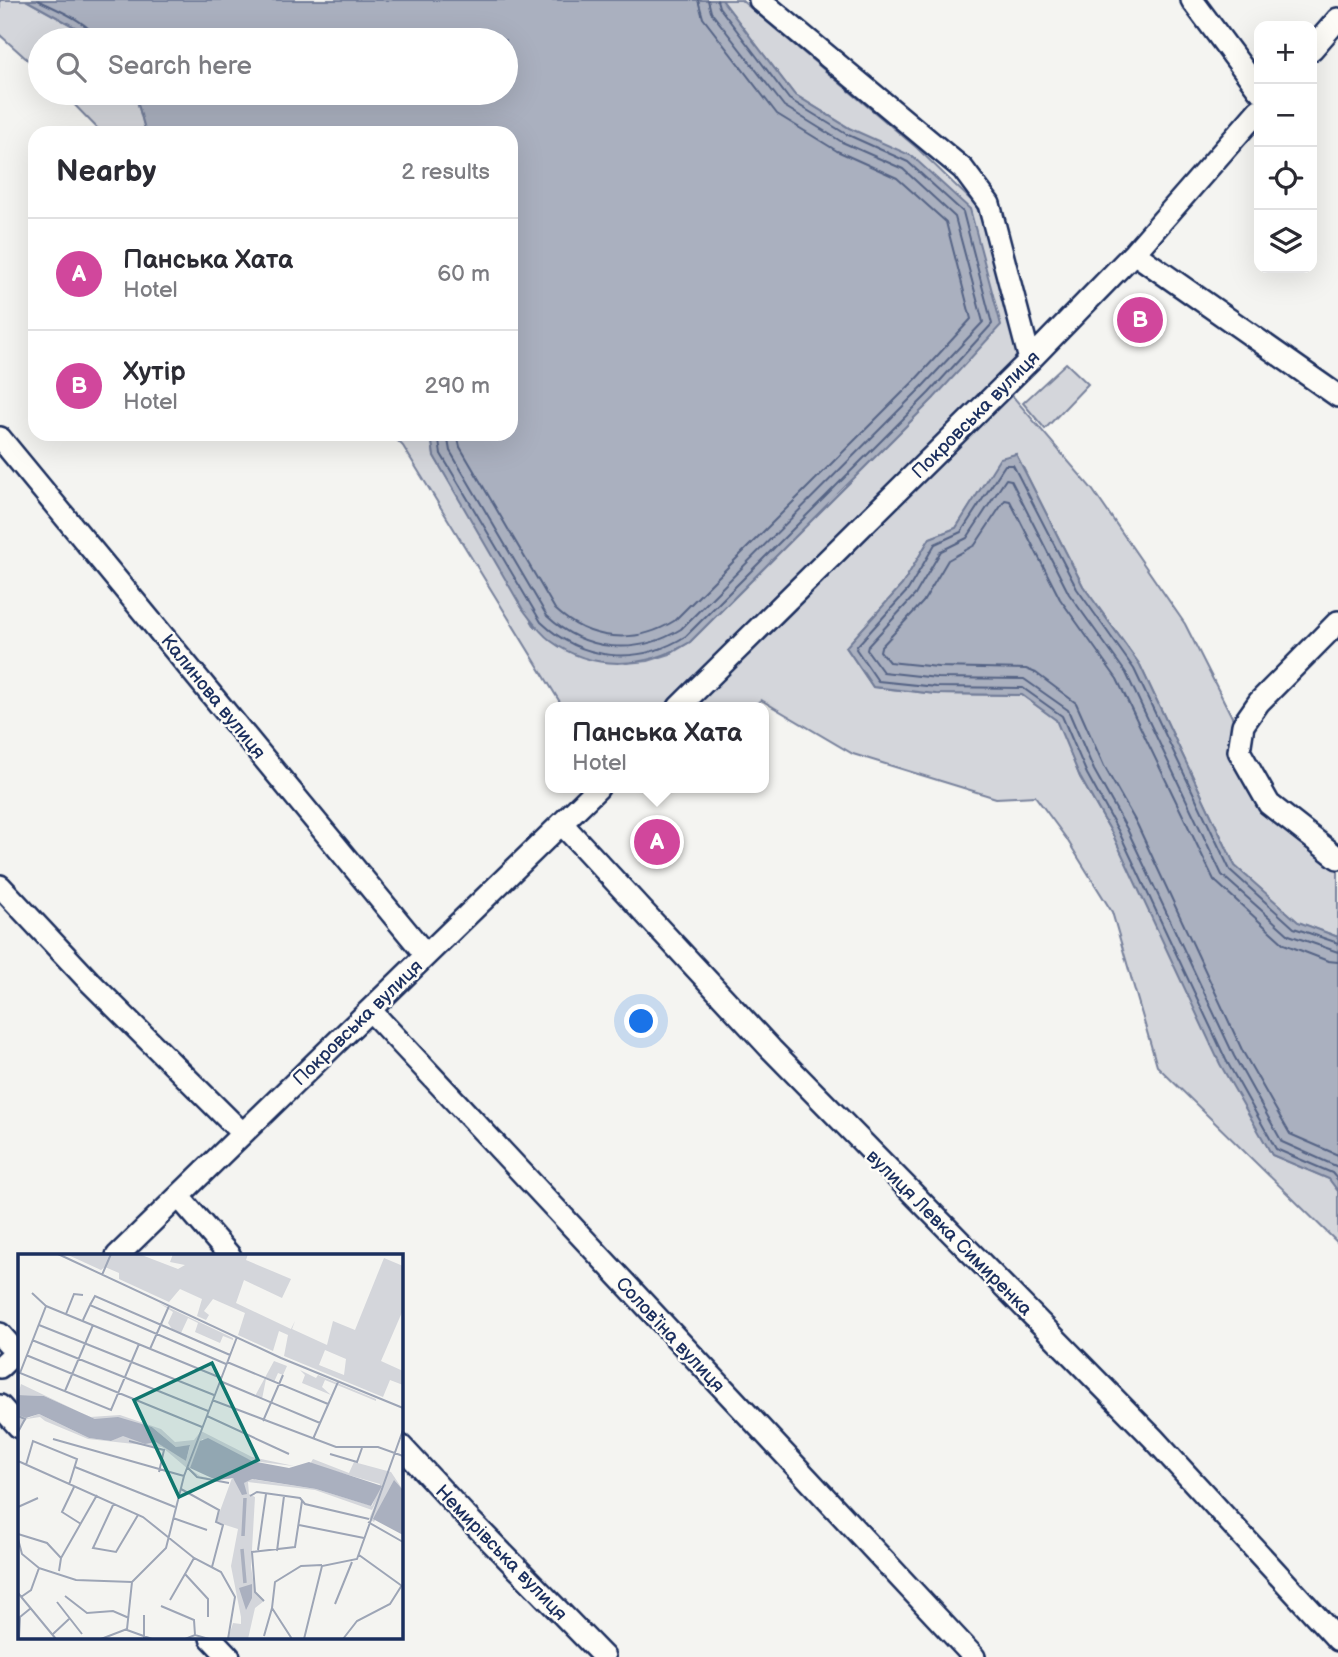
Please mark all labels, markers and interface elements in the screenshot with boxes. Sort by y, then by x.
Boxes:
map controls [1254,21,1317,273]
button: + [1254,21,1317,84]
search box [28,28,518,105]
icon: search [52,48,90,86]
text: Search here [108,51,252,82]
button: − [1254,84,1317,147]
button: locate [1254,147,1317,210]
text: Nearby [56,154,156,190]
text: 2 results [401,158,490,186]
button: layers [1254,210,1317,273]
text: Панська Хата [123,245,293,276]
text: A [72,260,86,288]
text: 60 m [437,260,490,288]
text: Hotel [123,276,178,304]
pin: B [1117,294,1163,346]
street label: Покровська вулиця [907,346,1045,484]
text: Хутір [123,357,186,388]
text: B [71,372,87,400]
text: 290 m [424,372,490,400]
text: Hotel [123,388,178,416]
street label: Калинова вулиця [156,630,270,764]
popup [545,702,769,793]
text: Панська Хата [572,718,742,749]
text: Hotel [572,749,627,777]
pin: A [634,816,680,868]
street label: Покровська вулиця [288,955,428,1091]
your location [624,1004,658,1038]
street label: вулиця Левка Симиренка [861,1145,1037,1321]
inset map [18,1254,402,1640]
street label: Соловʼїна вулиця [611,1273,729,1397]
street label: Немирівська вулиця [430,1480,572,1626]

